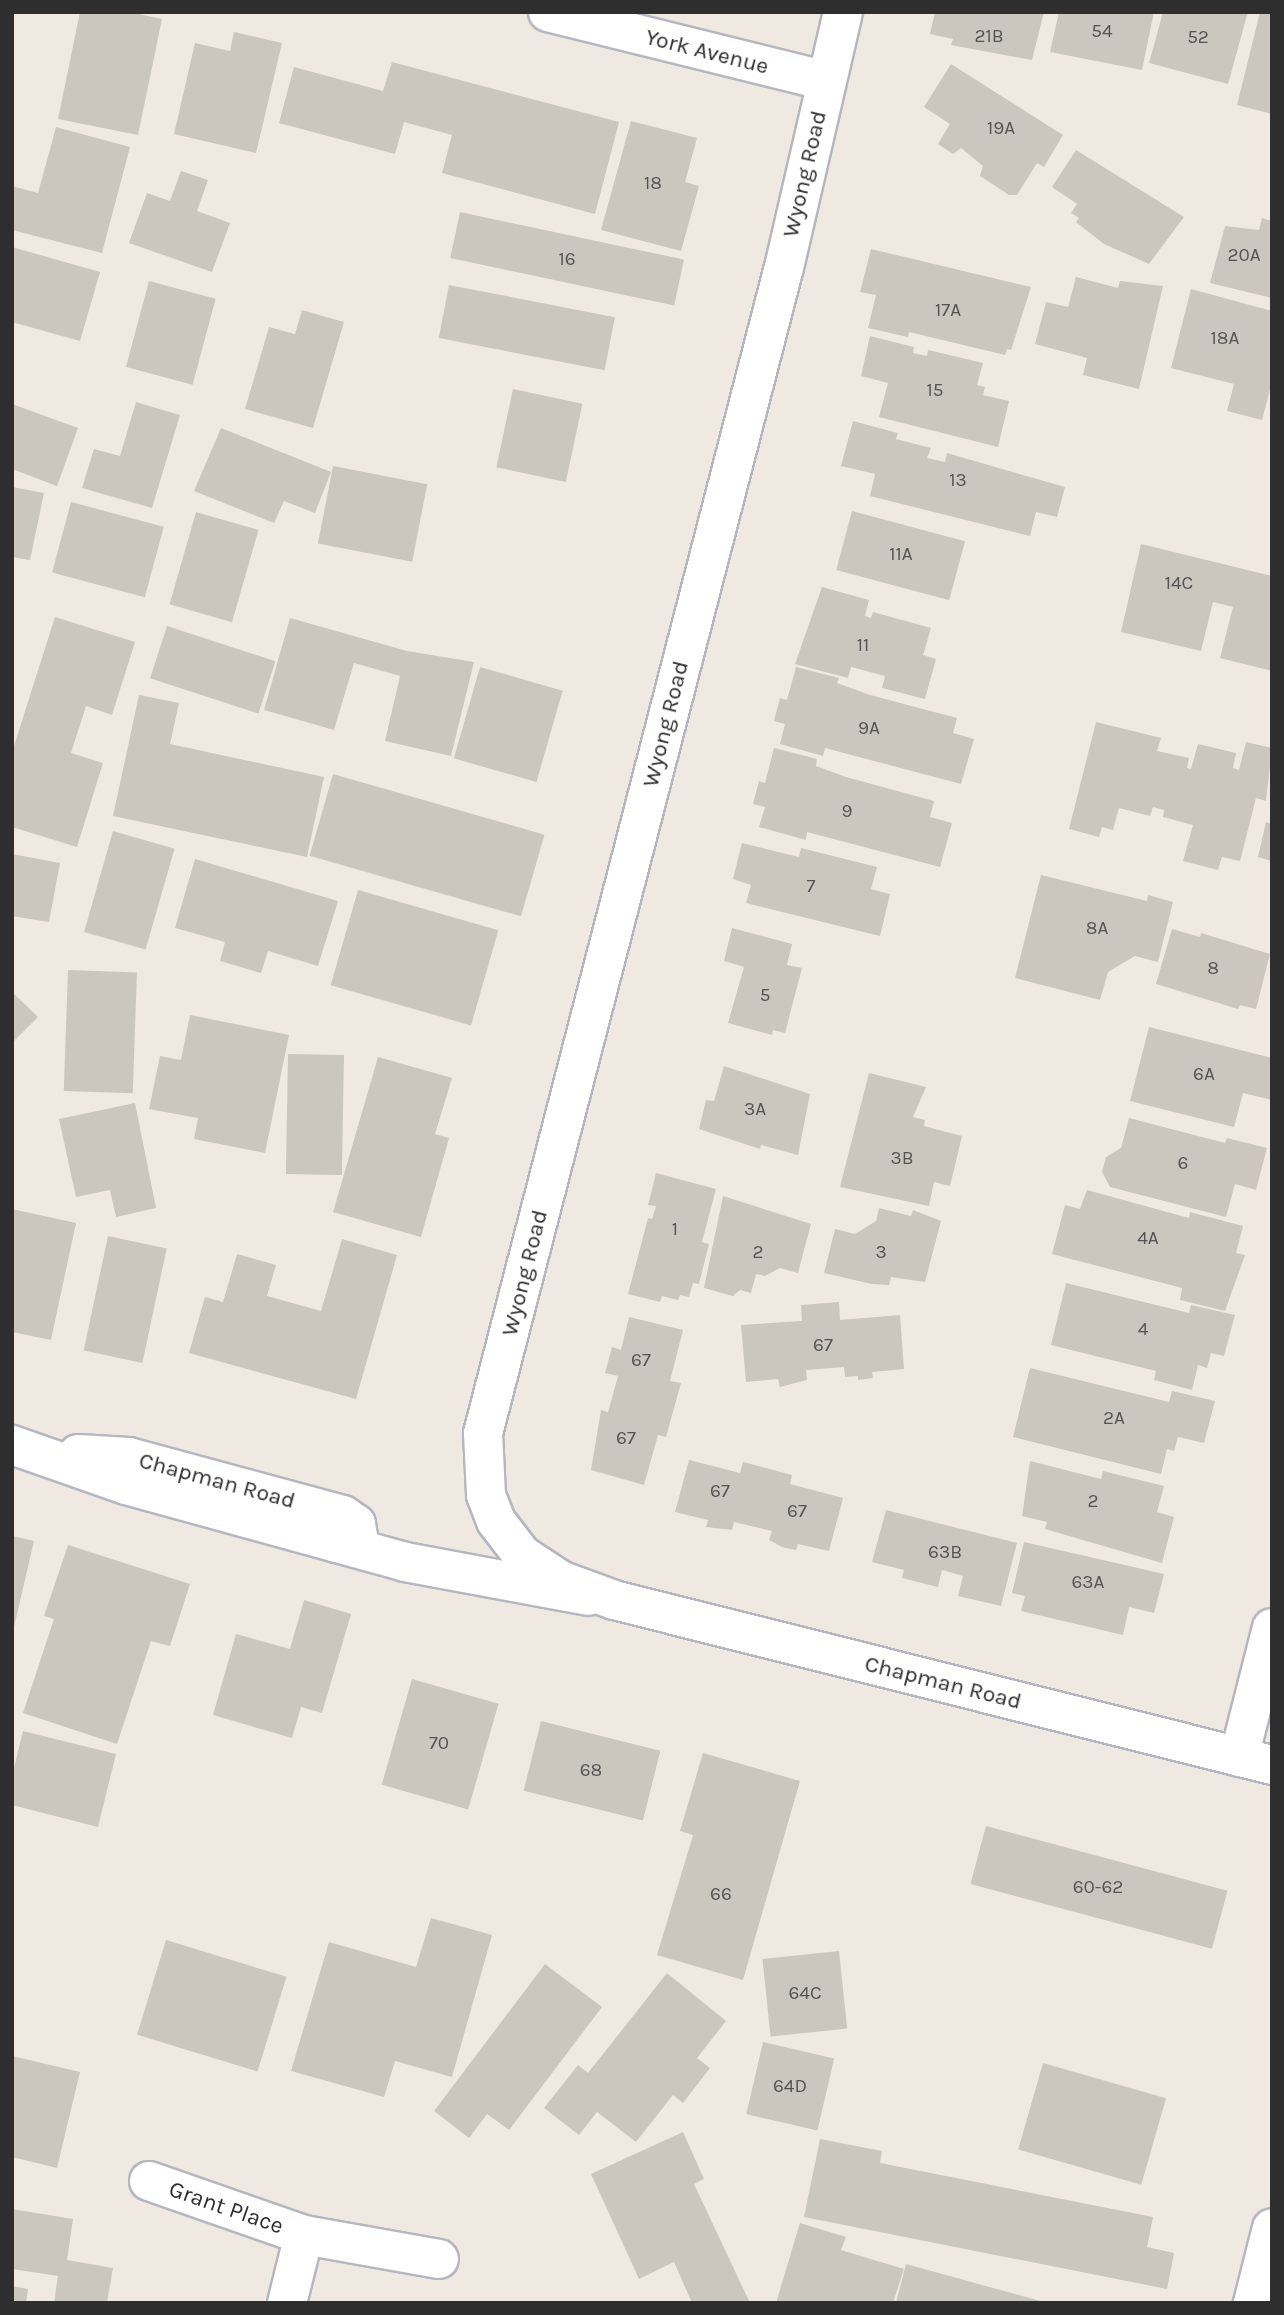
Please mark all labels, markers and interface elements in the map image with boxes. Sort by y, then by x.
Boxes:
house number: 54 [1091,21,1113,43]
street label: York Avenue [642,23,772,81]
house number: 21B [974,26,1004,48]
house number: 52 [1187,27,1209,49]
street label: Wyong Road [777,108,833,240]
house number: 19A [987,118,1015,140]
house number: 18 [644,173,662,195]
house number: 20A [1227,245,1261,267]
house number: 16 [558,249,576,271]
house number: 17A [935,300,961,322]
house number: 18A [1211,328,1239,350]
house number: 15 [926,380,944,402]
house number: 13 [949,470,967,492]
house number: 11A [889,544,913,566]
house number: 14C [1165,573,1193,595]
house number: 11 [857,635,869,657]
street label: Wyong Road [637,658,695,790]
house number: 9A [858,718,880,740]
house number: 9 [841,801,853,823]
house number: 7 [807,876,815,898]
house number: 8A [1086,918,1108,940]
house number: 8 [1207,958,1219,980]
house number: 5 [760,985,770,1007]
house number: 6A [1193,1064,1215,1086]
house number: 3A [744,1099,766,1121]
house number: 3B [890,1148,914,1170]
house number: 6 [1178,1153,1188,1175]
street label: Wyong Road [496,1207,554,1339]
house number: 1 [672,1219,678,1241]
house number: 4A [1137,1228,1159,1250]
house number: 2 [752,1242,764,1264]
house number: 3 [875,1242,887,1264]
house number: 4 [1138,1319,1148,1341]
house number: 67 [813,1335,833,1357]
house number: 67 [631,1350,651,1372]
house number: 2A [1103,1408,1125,1430]
house number: 67 [616,1428,636,1450]
street label: Chapman Road [136,1447,298,1515]
house number: 67 [710,1481,730,1503]
house number: 2 [1087,1491,1099,1513]
house number: 67 [787,1501,807,1523]
house number: 63B [928,1542,962,1564]
house number: 63A [1071,1572,1105,1594]
street label: Chapman Road [862,1650,1024,1716]
house number: 70 [429,1733,449,1755]
house number: 68 [580,1760,602,1782]
house number: 60-62 [1073,1877,1123,1899]
house number: 66 [710,1884,732,1906]
house number: 64C [788,1983,822,2005]
house number: 64D [773,2076,807,2098]
street label: Grant Place [165,2176,287,2240]

